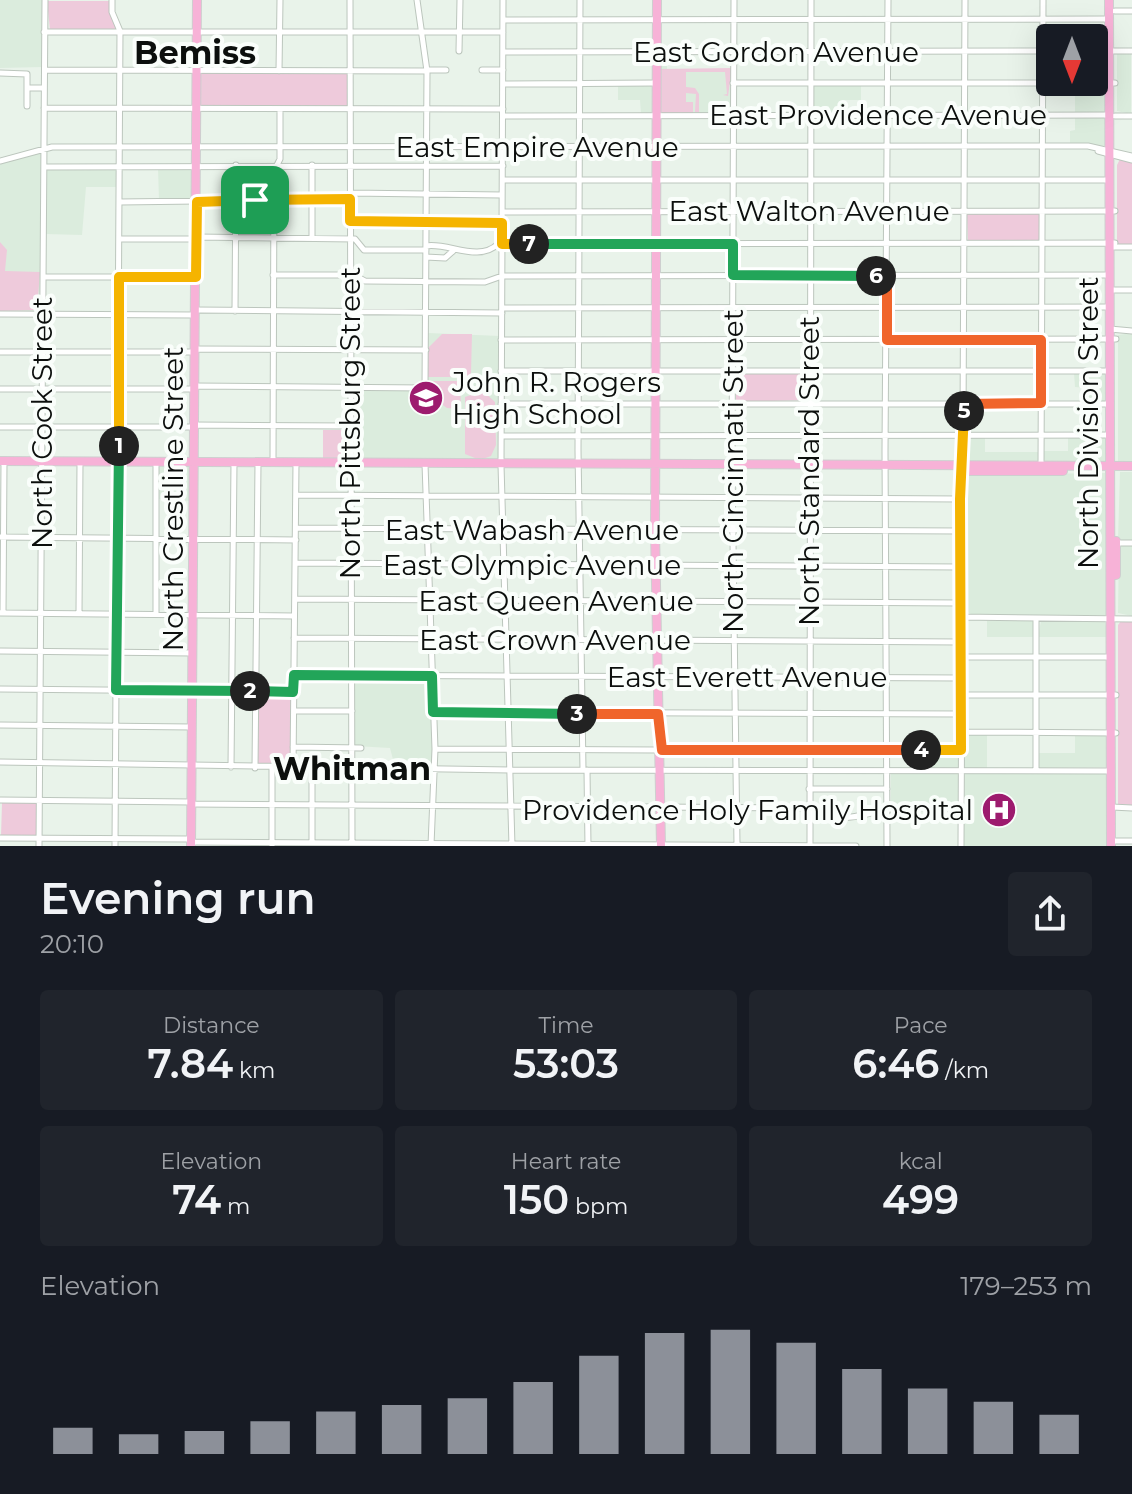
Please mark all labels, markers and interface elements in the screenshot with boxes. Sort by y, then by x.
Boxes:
north arrow [1036,24,1108,96]
map controls [1036,24,1108,96]
district label: Bemiss [134,33,256,72]
street label: East Gordon Avenue [633,35,919,69]
street label: East Providence Avenue [709,98,1047,132]
street label: East Empire Avenue [395,130,679,164]
pin [221,166,289,234]
icon: arrive [233,178,277,222]
street label: East Walton Avenue [668,194,950,228]
pin: 7 [509,224,549,264]
text: 7 [522,230,536,257]
pin: 6 [856,256,896,296]
text: 6 [869,262,883,289]
street label: North Pittsburg Street [333,267,367,579]
street label: North Division Street [1071,277,1105,569]
street label: North Cook Street [25,297,59,549]
street label: North Cincinnati Street [716,309,750,633]
street label: North Standard Street [792,316,826,626]
street label: North Crestline Street [156,346,190,652]
place label: John R. Rogers High School [451,365,661,431]
school or university icon: John R. Rogers High School [407,379,445,417]
pin: 5 [944,391,984,431]
text: 5 [957,397,971,424]
pin: 1 [99,426,139,466]
text: 1 [115,432,123,459]
street label: East Wabash Avenue [385,513,679,547]
street label: East Olympic Avenue [383,548,681,582]
street label: East Queen Avenue [418,584,694,618]
street label: East Crown Avenue [419,623,691,657]
street label: East Everett Avenue [607,660,887,694]
pin: 2 [230,671,270,711]
text: 2 [244,677,256,704]
pin: 3 [557,694,597,734]
text: 3 [570,700,584,727]
pin: 4 [901,730,941,770]
text: 4 [913,736,929,763]
district label: Whitman [273,749,431,788]
hospital icon: Providence Holy Family Hospital [980,791,1018,829]
place label: Providence Holy Family Hospital [522,793,973,827]
text: Evening run [40,871,316,925]
button: share [1008,872,1092,956]
text: 20:10 [40,928,104,960]
text: Distance [163,1012,260,1039]
text: Time [538,1012,594,1039]
text: Pace [894,1012,948,1039]
text: 7.84 [147,1039,233,1088]
text: 53:03 [513,1039,619,1088]
text: 6:46 [852,1039,939,1088]
text: km [233,1057,275,1084]
text: /km [939,1057,989,1084]
text: Elevation [160,1148,262,1175]
text: Heart rate [511,1148,621,1175]
text: kcal [899,1148,943,1175]
text: 74 [172,1175,221,1224]
text: 150 [504,1175,569,1224]
text: 499 [882,1175,959,1224]
text: m [221,1193,250,1220]
text: bpm [569,1193,628,1220]
text: Elevation [40,1270,160,1302]
text: 179–253 m [960,1270,1092,1302]

